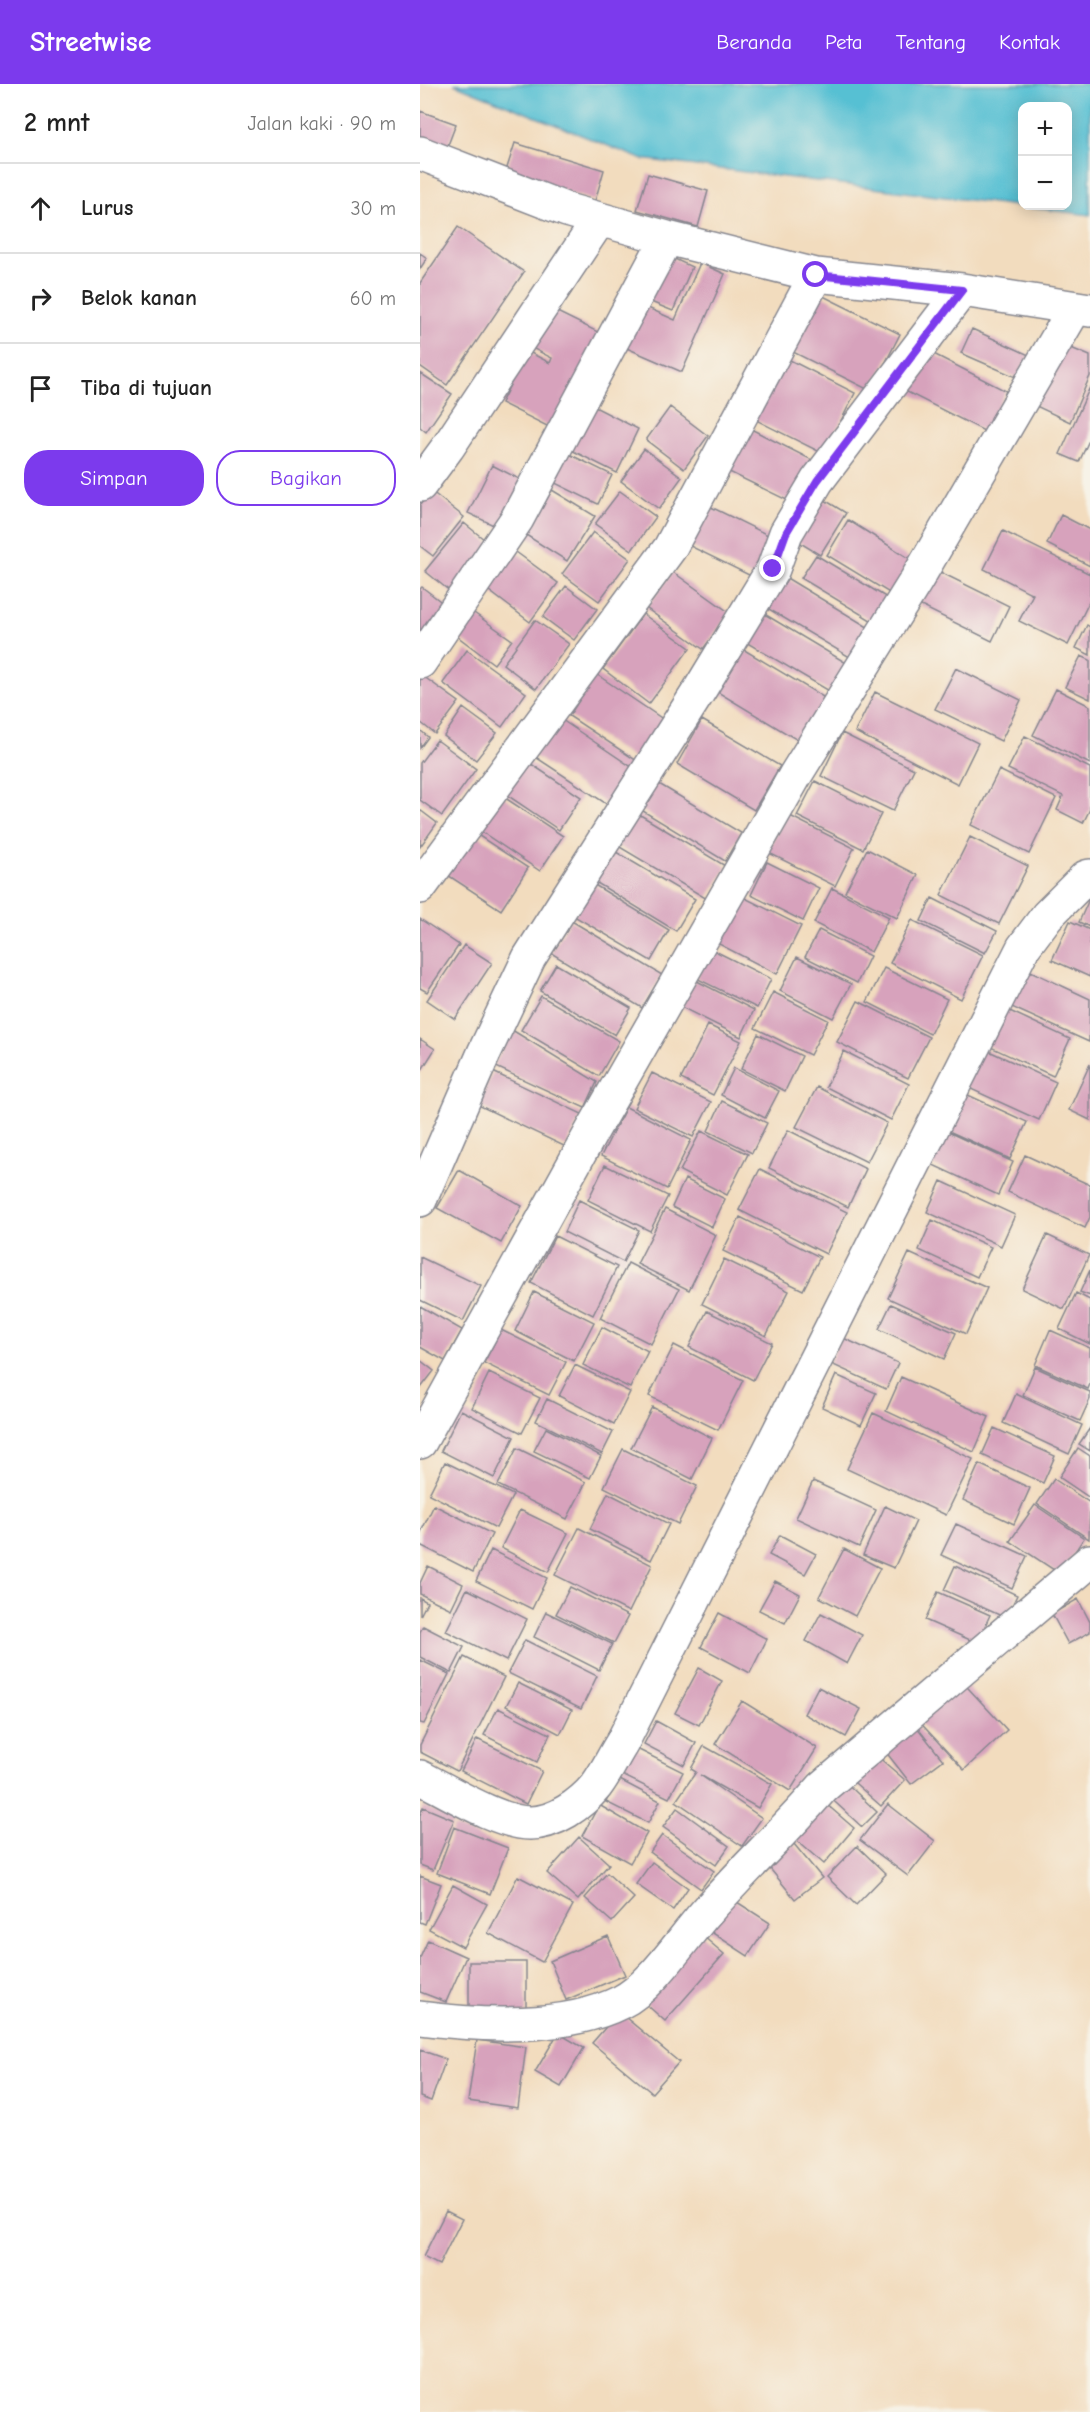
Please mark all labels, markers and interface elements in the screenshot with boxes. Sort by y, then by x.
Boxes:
text: Streetwise [30,26,151,58]
text: Beranda [716,30,792,54]
text: Peta [825,30,863,54]
text: Tentang [896,30,966,54]
text: Kontak [999,30,1060,54]
map controls [1018,102,1072,210]
button: + [1018,102,1072,156]
text: 2 mnt [24,108,90,138]
text: Jalan kaki · 90 m [247,112,396,135]
button: − [1018,156,1072,210]
icon: ahead [24,192,57,225]
text: Lurus [81,195,133,221]
text: 30 m [350,197,396,220]
route start [802,261,828,287]
icon: right [24,282,57,315]
text: Belok kanan [81,285,197,311]
text: 60 m [350,287,396,310]
icon: arrive [24,372,57,405]
text: Tiba di tujuan [81,375,212,401]
button: Simpan [24,450,204,506]
button: Bagikan [216,450,396,506]
route end [759,555,785,581]

